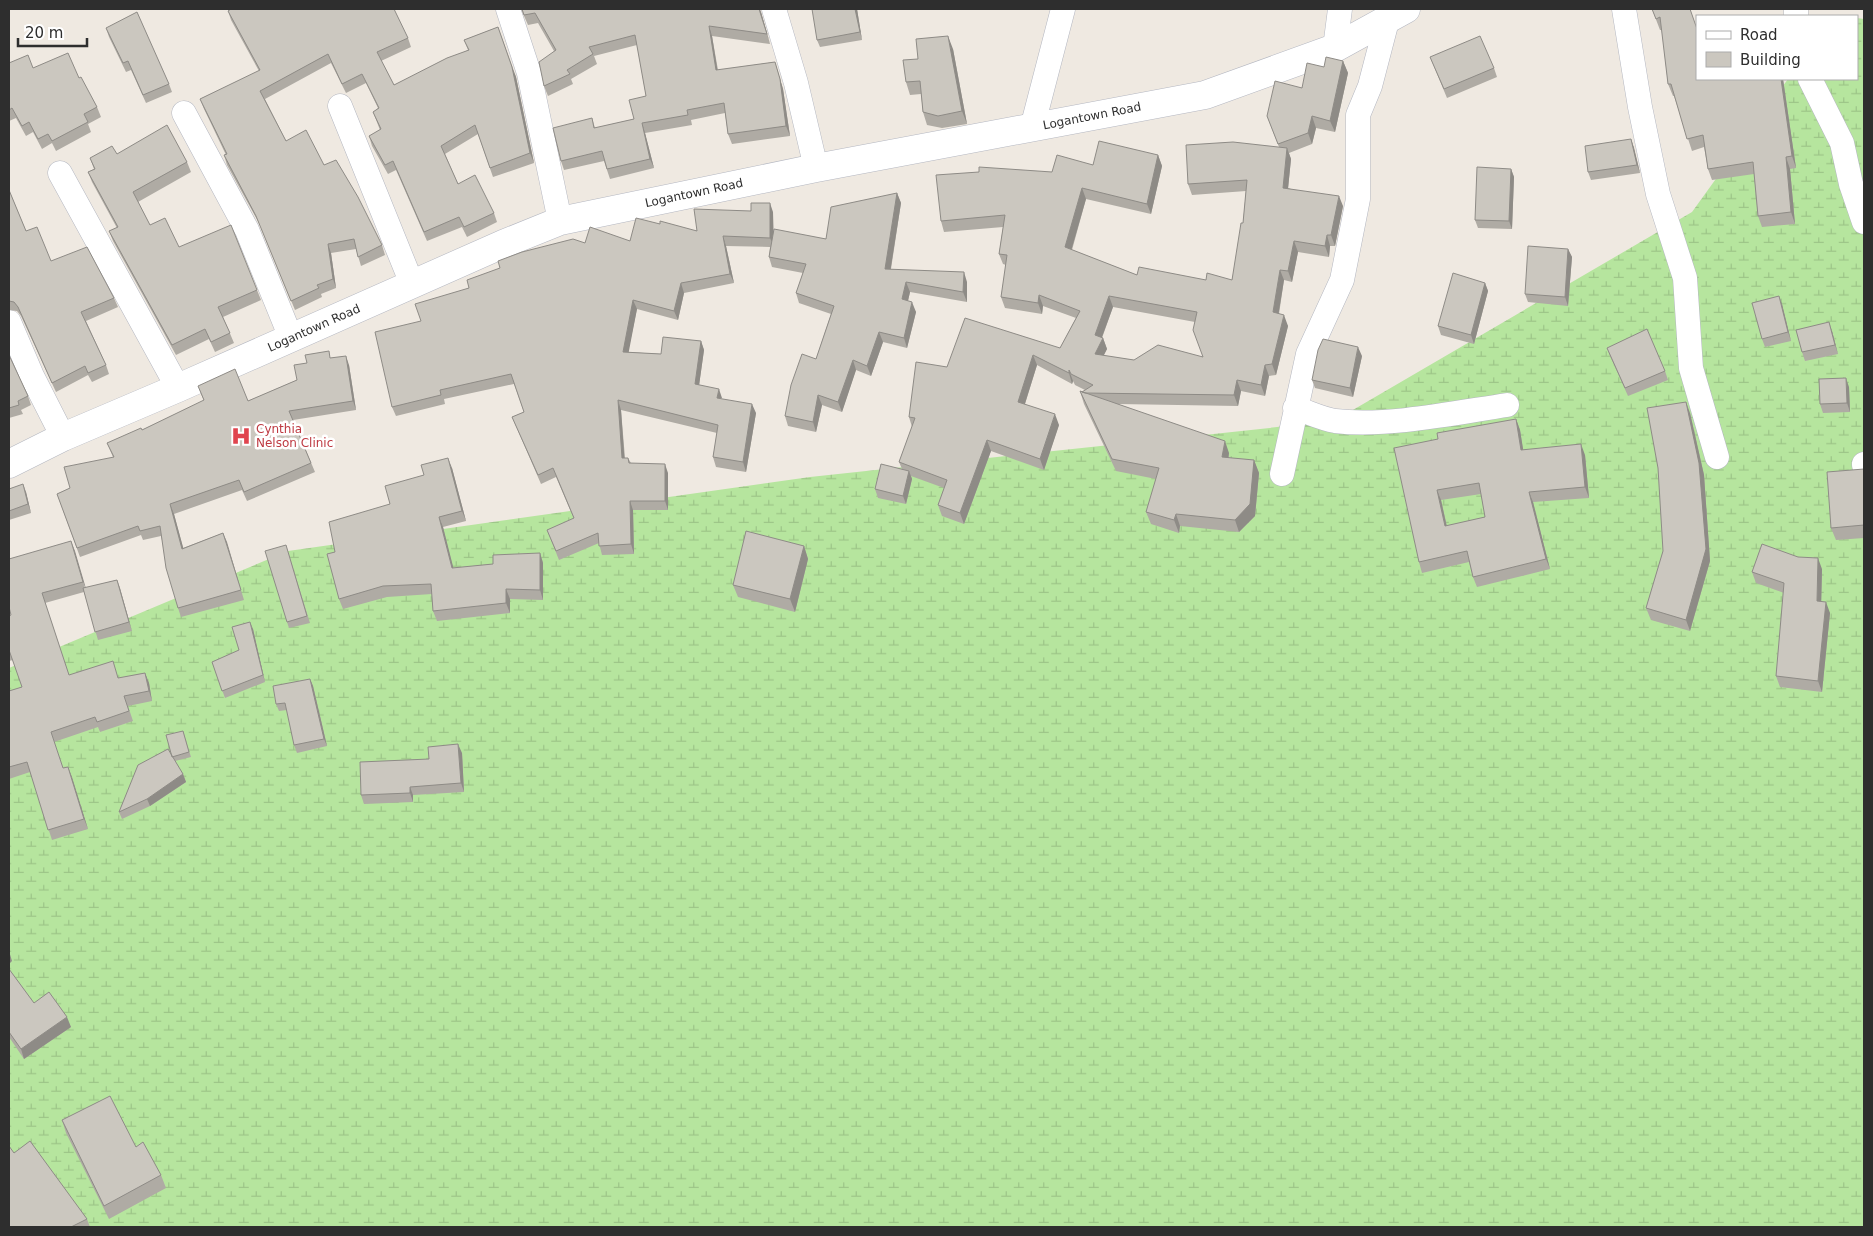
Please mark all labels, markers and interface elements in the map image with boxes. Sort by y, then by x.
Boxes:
scale bar [18,15,86,47]
legend [1696,15,1858,80]
text: 20 m [25,24,63,42]
text: Road [1740,26,1778,44]
text: Building [1740,51,1801,69]
street label: Logantown Road [1042,100,1142,132]
street label: Logantown Road [644,176,744,210]
street label: Logantown Road [266,301,362,355]
place label: Cynthia Nelson Clinic [256,422,333,450]
hospital icon: Cynthia Nelson Clinic [230,425,252,447]

